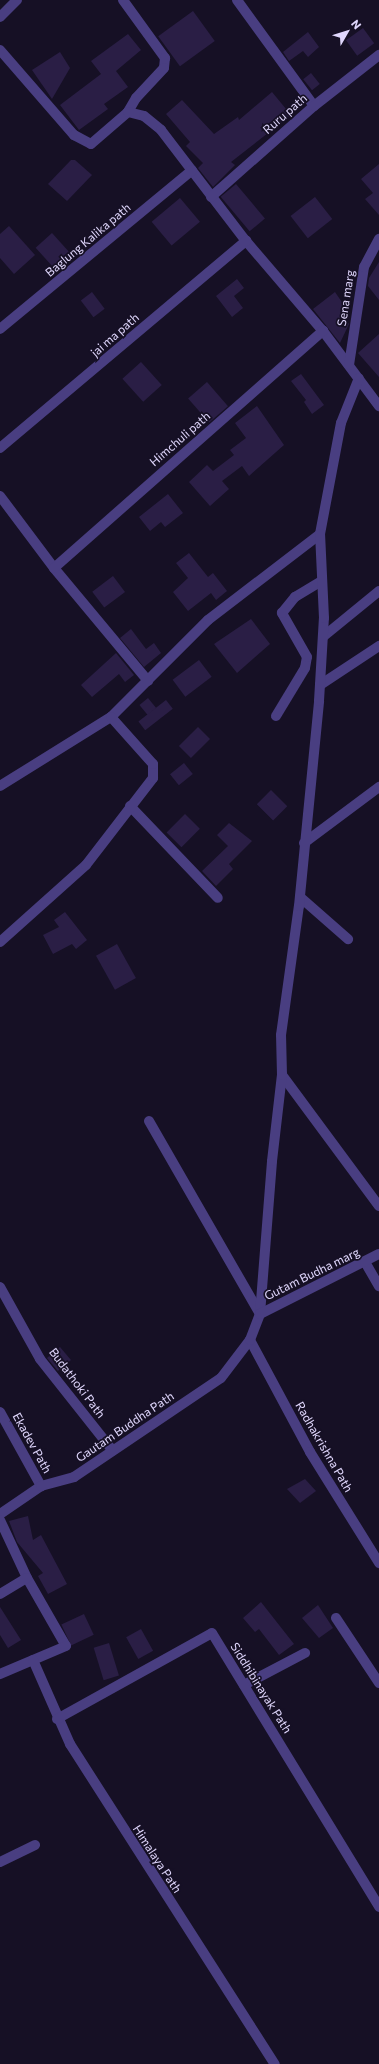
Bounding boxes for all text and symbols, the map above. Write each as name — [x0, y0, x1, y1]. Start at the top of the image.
north arrow — [327, 12, 367, 52]
text: N — [349, 17, 364, 31]
street label: Ruru path — [260, 91, 310, 137]
street label: Baglung Kalika path — [43, 200, 133, 280]
street label: Sena marg — [334, 269, 358, 327]
street label: jai ma path — [88, 310, 142, 360]
street label: Himchuli path — [147, 409, 213, 469]
street label: Gutam Budha marg — [262, 1245, 362, 1303]
street label: Budathoki Path — [46, 1345, 108, 1421]
street label: Gautam Buddha Path — [73, 1389, 177, 1465]
street label: Radhakrishna Path — [292, 1399, 356, 1495]
street label: Ekadev Path — [9, 1410, 55, 1476]
street label: Siddhibinayak Path — [227, 1640, 295, 1736]
street label: Himalaya Path — [130, 1822, 184, 1896]

